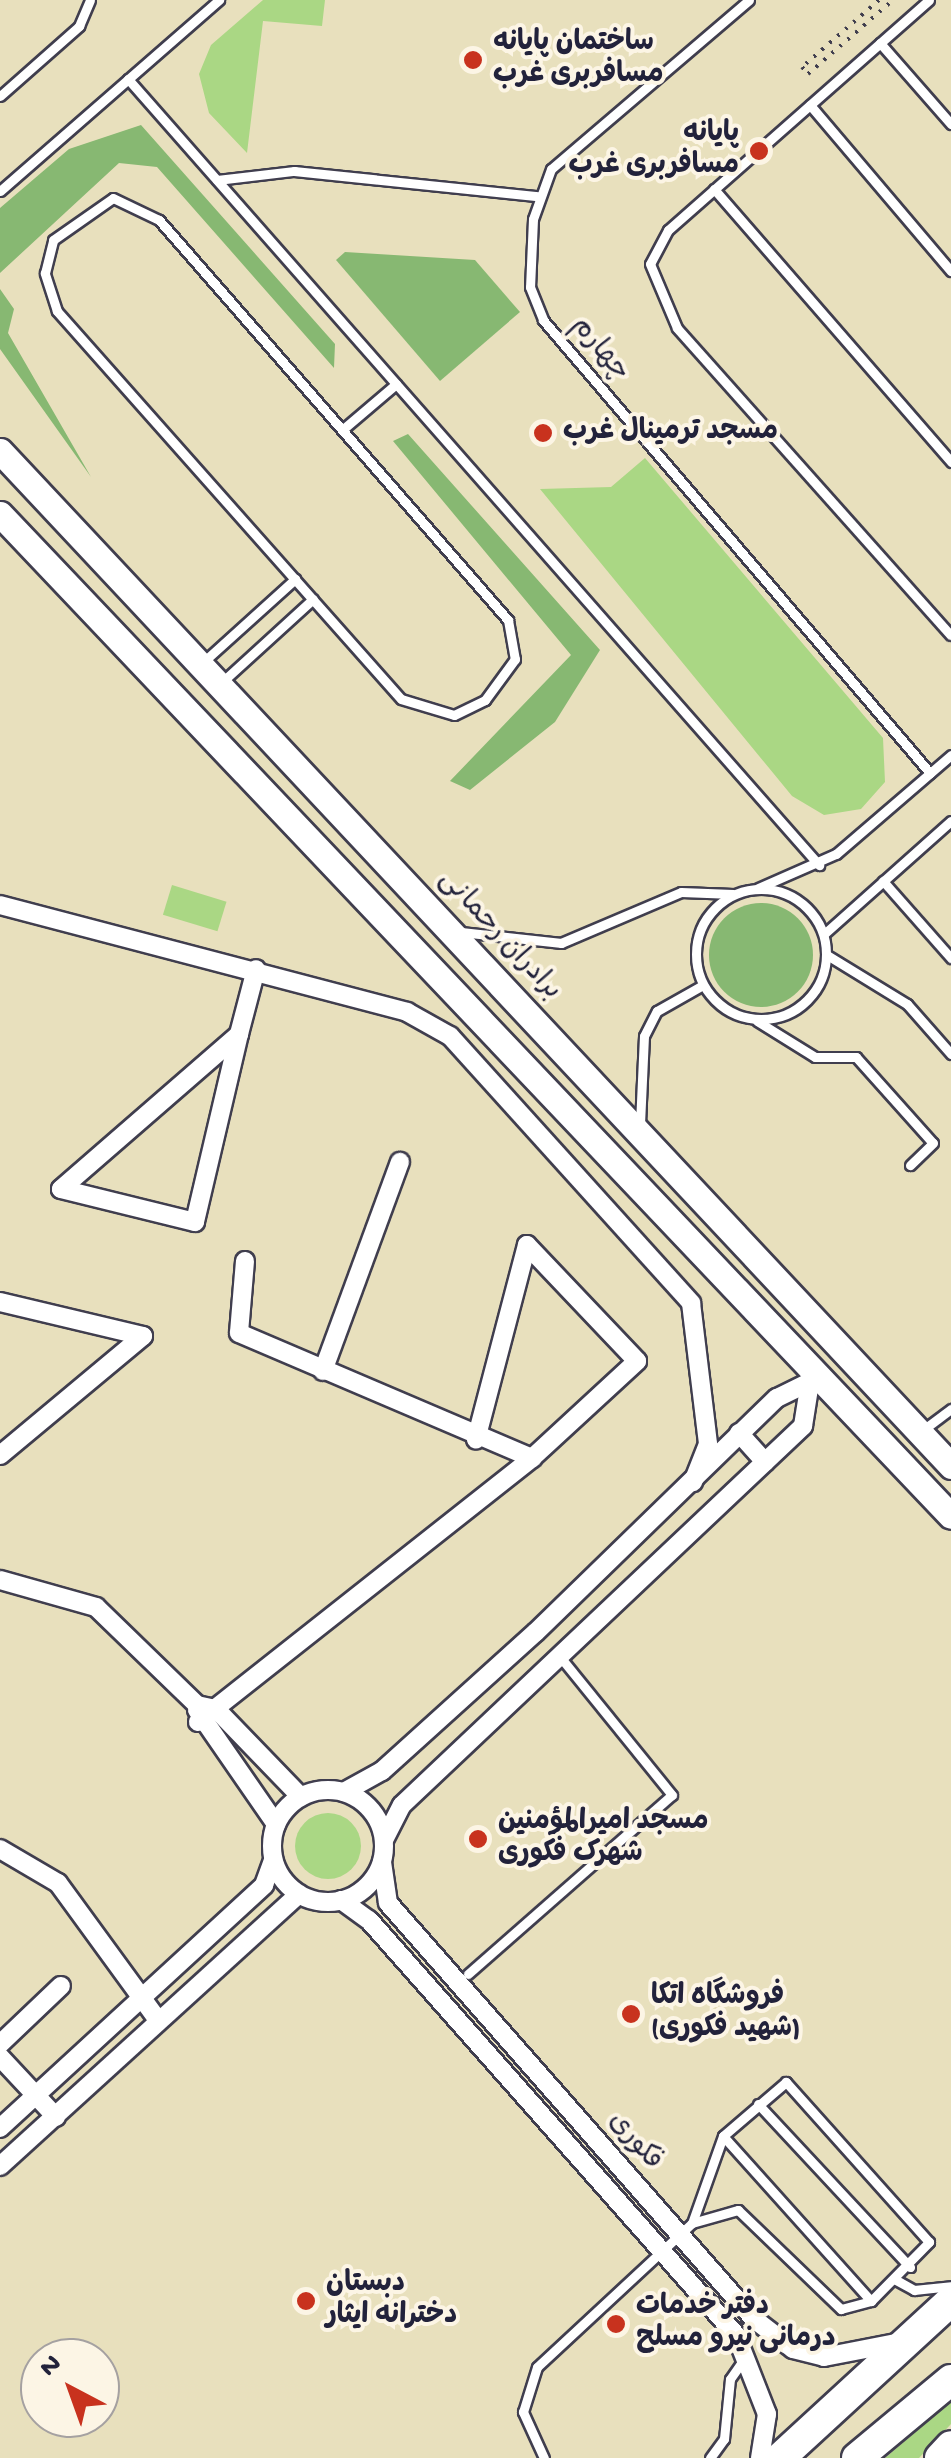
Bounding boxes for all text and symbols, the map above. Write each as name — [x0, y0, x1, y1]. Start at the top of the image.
place label: ساختمان پایانه مسافربری غرب — [493, 27, 663, 93]
marker: ساختمان پایانه مسافربری غرب — [462, 49, 484, 71]
place label: پایانه مسافربری غرب — [569, 118, 739, 184]
marker: پایانه مسافربری غرب — [748, 140, 770, 162]
street label: چهارم — [562, 311, 636, 389]
place label: مسجد ترمینال غرب — [563, 416, 778, 450]
marker: مسجد ترمینال غرب — [532, 422, 554, 444]
street label: برادران رحمانی — [430, 864, 568, 1008]
place label: مسجد امیرالمؤمنین شهرک فکوری — [498, 1806, 708, 1872]
marker: مسجد امیرالمؤمنین شهرک فکوری — [467, 1828, 489, 1850]
place label: فروشگاه اتکا (شهید فکوری) — [651, 1981, 800, 2047]
marker: فروشگاه اتکا (شهید فکوری) — [620, 2003, 642, 2025]
street label: فکوری — [600, 2106, 668, 2178]
place label: دبستان دخترانه ایثار — [326, 2268, 457, 2334]
marker: دبستان دخترانه ایثار — [295, 2290, 317, 2312]
place label: دفتر خدمات درمانی نیرو مسلح — [636, 2291, 835, 2357]
marker: دفتر خدمات درمانی نیرو مسلح — [605, 2313, 627, 2335]
north arrow — [20, 2338, 120, 2438]
text: N — [34, 2348, 69, 2385]

